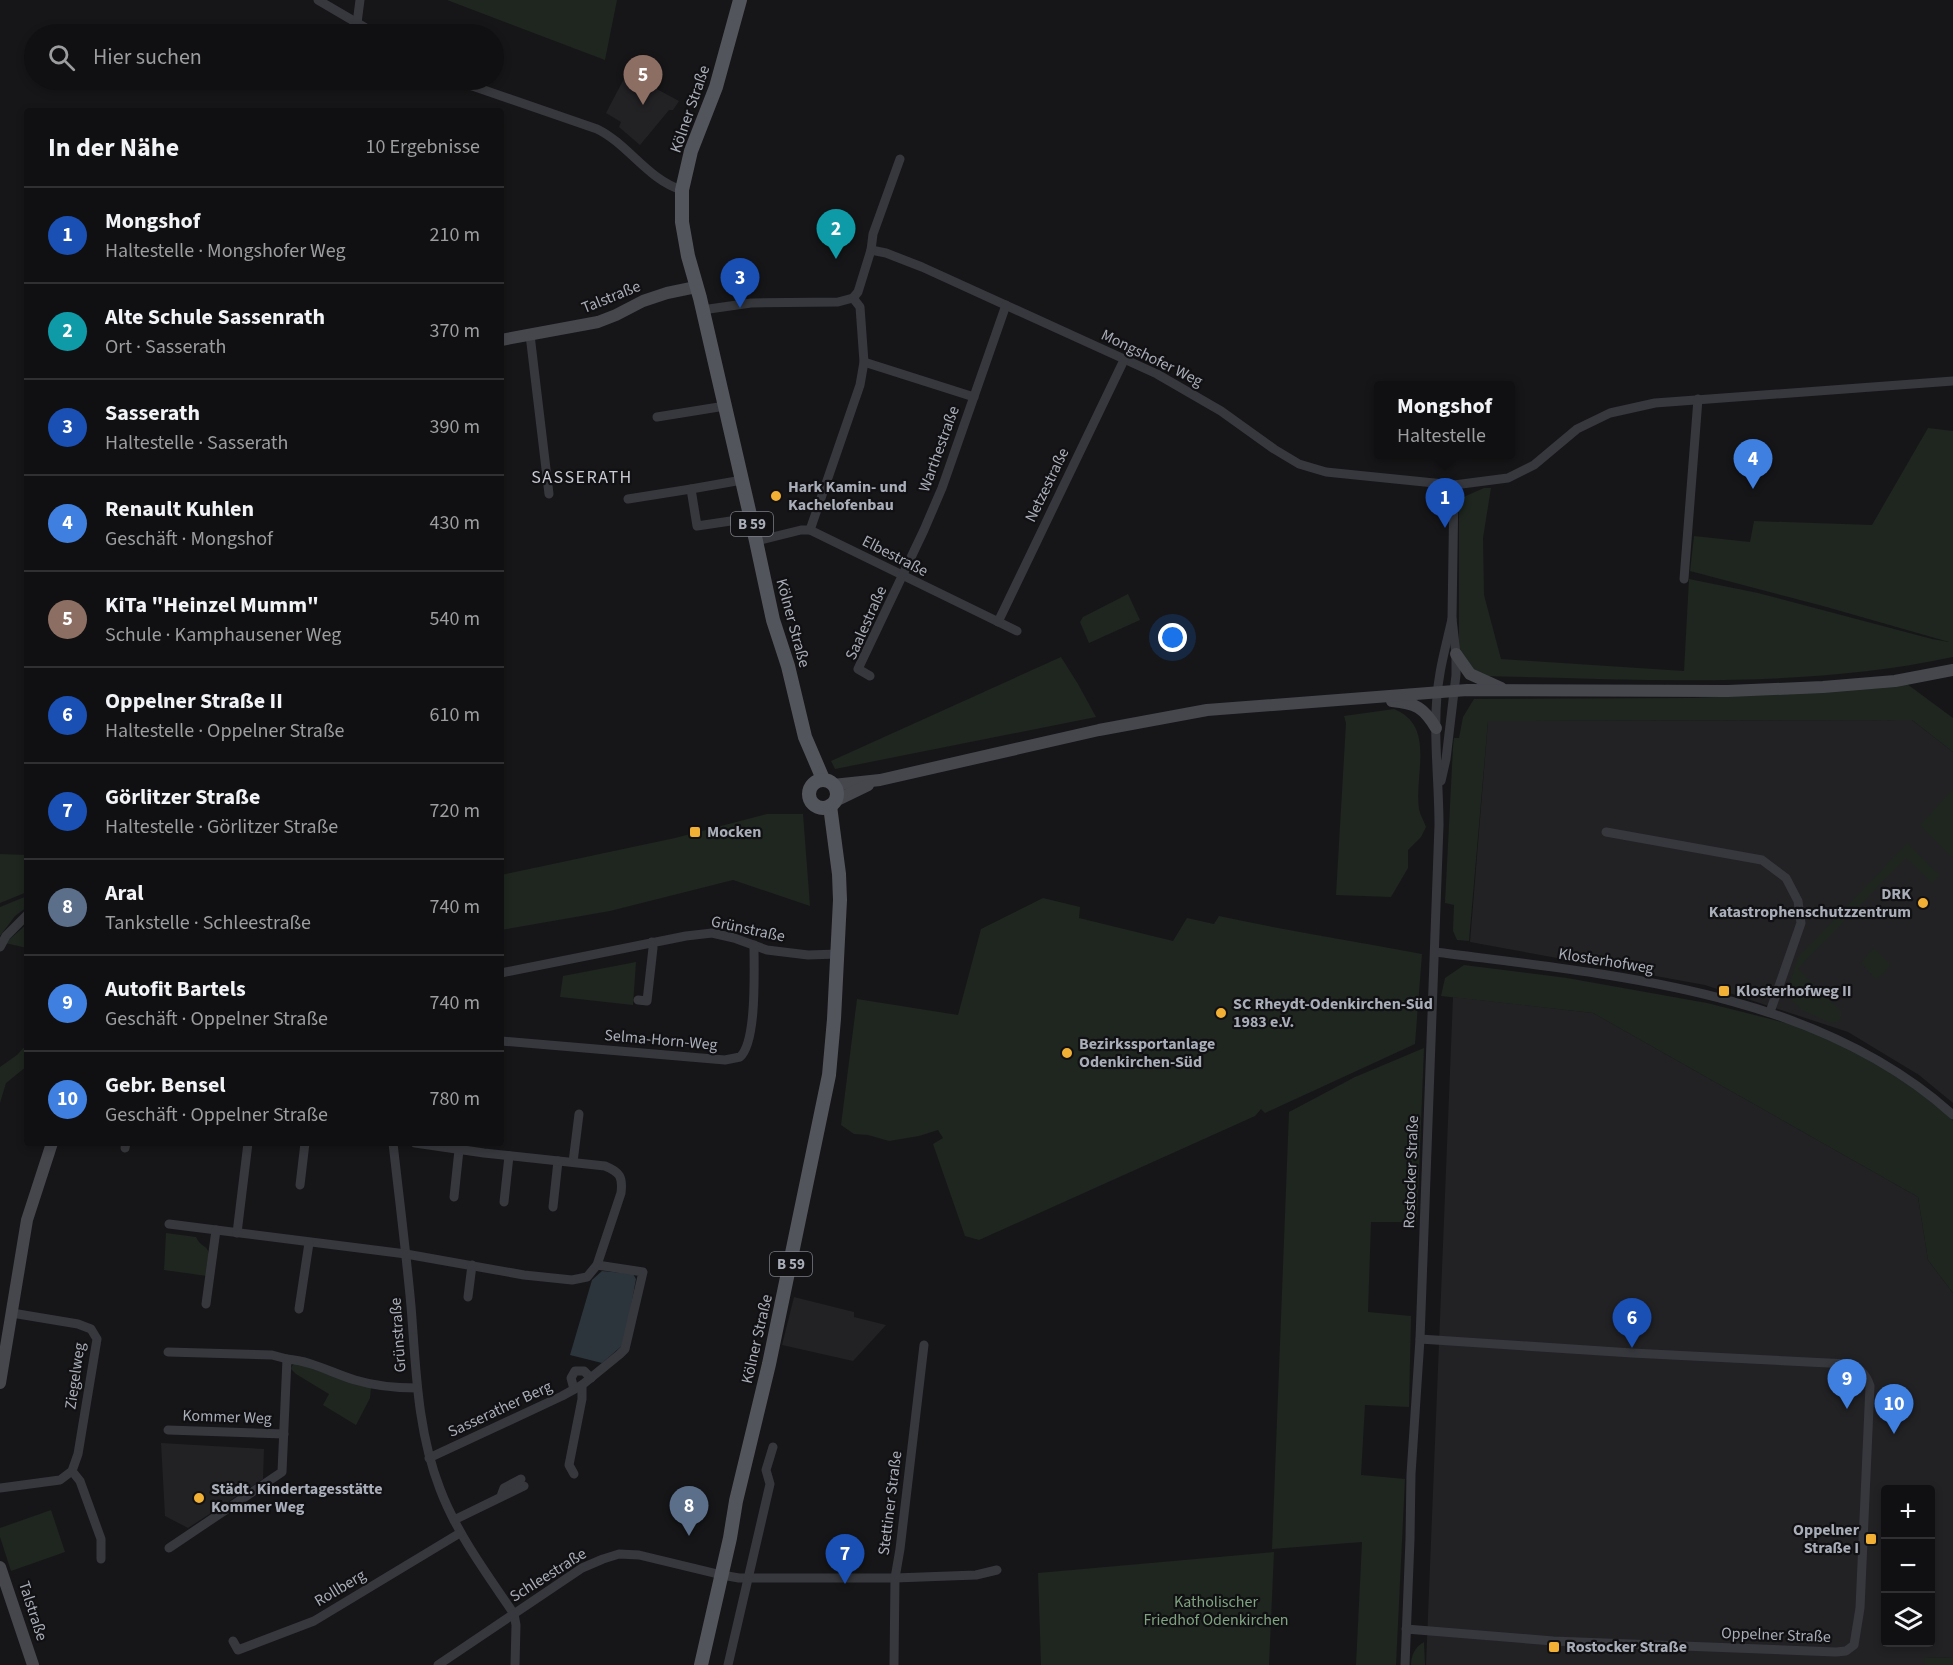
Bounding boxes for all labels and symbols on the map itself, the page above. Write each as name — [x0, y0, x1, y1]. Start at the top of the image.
pin: 5 — [624, 56, 662, 105]
street label: Kölner Straße — [665, 62, 715, 156]
pin: 2 — [816, 210, 856, 259]
pin: 3 — [720, 258, 760, 308]
street label: Talstraße — [578, 275, 644, 319]
street label: Mongshofer Weg — [1097, 324, 1207, 392]
street label: Warthestraße — [913, 403, 965, 495]
pin: 4 — [1734, 440, 1772, 489]
street label: Netzestraße — [1020, 444, 1075, 526]
district label: SASSERATH — [531, 465, 633, 490]
place label: Hark Kamin- und Kachelofenbau — [788, 476, 907, 516]
pin: 1 — [1426, 478, 1464, 528]
marker: Hark Kamin- und Kachelofenbau — [769, 489, 783, 503]
road number: B 59 — [731, 512, 773, 536]
street label: Elbestraße — [858, 530, 932, 582]
street label: Kölner Straße — [771, 576, 815, 670]
street label: Saalestraße — [840, 582, 892, 664]
your location — [1158, 623, 1187, 652]
place label: Mocken — [707, 821, 761, 843]
marker: Mocken — [688, 825, 702, 839]
place label: DRK Katastrophenschutzzentrum — [1709, 883, 1911, 923]
marker: DRK Katastrophenschutzzentrum — [1916, 896, 1930, 910]
street label: Grünstraße — [709, 910, 787, 948]
street label: Klosterhofweg — [1557, 943, 1655, 979]
place label: Klosterhofweg II — [1736, 980, 1852, 1002]
marker: Klosterhofweg II — [1717, 984, 1731, 998]
place label: SC Rheydt-Odenkirchen-Süd 1983 e.V. — [1233, 993, 1433, 1033]
marker: SC Rheydt-Odenkirchen-Süd 1983 e.V. — [1214, 1006, 1228, 1020]
street label: Selma-Horn-Weg — [603, 1024, 719, 1056]
place label: Bezirkssportanlage Odenkirchen-Süd — [1079, 1033, 1215, 1073]
marker: Bezirkssportanlage Odenkirchen-Süd — [1060, 1046, 1074, 1060]
street label: Rostocker Straße — [1398, 1115, 1424, 1229]
road number: B 59 — [770, 1252, 812, 1276]
street label: Kölner Straße — [736, 1292, 778, 1386]
street label: Grünstraße — [384, 1297, 412, 1373]
pin: 6 — [1612, 1298, 1652, 1348]
street label: Ziegelweg — [59, 1341, 91, 1411]
pin: 9 — [1828, 1360, 1866, 1409]
street label: Sasserather Berg — [444, 1375, 556, 1443]
pin: 10 — [1874, 1384, 1914, 1434]
street label: Kommer Weg — [182, 1404, 272, 1430]
street label: Stettiner Straße — [873, 1450, 907, 1556]
place label: Städt. Kindertagesstätte Kommer Weg — [211, 1478, 383, 1518]
pin: 8 — [670, 1486, 708, 1536]
marker: Städt. Kindertagesstätte Kommer Weg — [192, 1491, 206, 1505]
place label: Oppelner Straße I — [1793, 1519, 1860, 1559]
marker: Oppelner Straße I — [1864, 1532, 1878, 1546]
pin: 7 — [826, 1534, 864, 1584]
street label: Schleestraße — [505, 1543, 591, 1607]
street label: Rollberg — [310, 1564, 370, 1612]
street label: Talstraße — [13, 1578, 53, 1644]
park label: Katholischer Friedhof Odenkirchen — [1143, 1591, 1289, 1631]
street label: Oppelner Straße — [1721, 1622, 1831, 1648]
place label: Rostocker Straße — [1566, 1636, 1687, 1658]
marker: Rostocker Straße — [1547, 1640, 1561, 1654]

